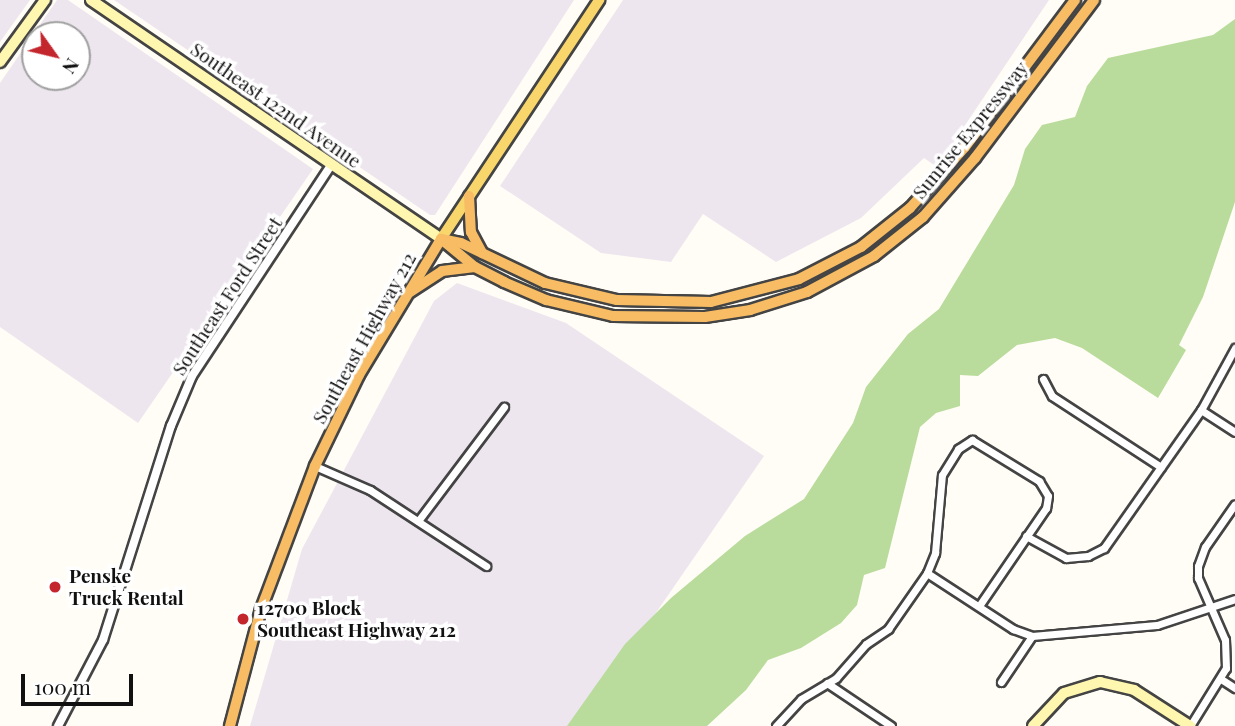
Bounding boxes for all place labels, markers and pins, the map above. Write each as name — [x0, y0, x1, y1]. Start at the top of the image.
place label: Penske Truck Rental — [69, 565, 184, 609]
marker: Penske Truck Rental — [47, 579, 63, 595]
place label: 12700 Block Southeast Highway 212 — [257, 597, 457, 641]
marker: 12700 Block Southeast Highway 212 — [235, 611, 251, 627]

